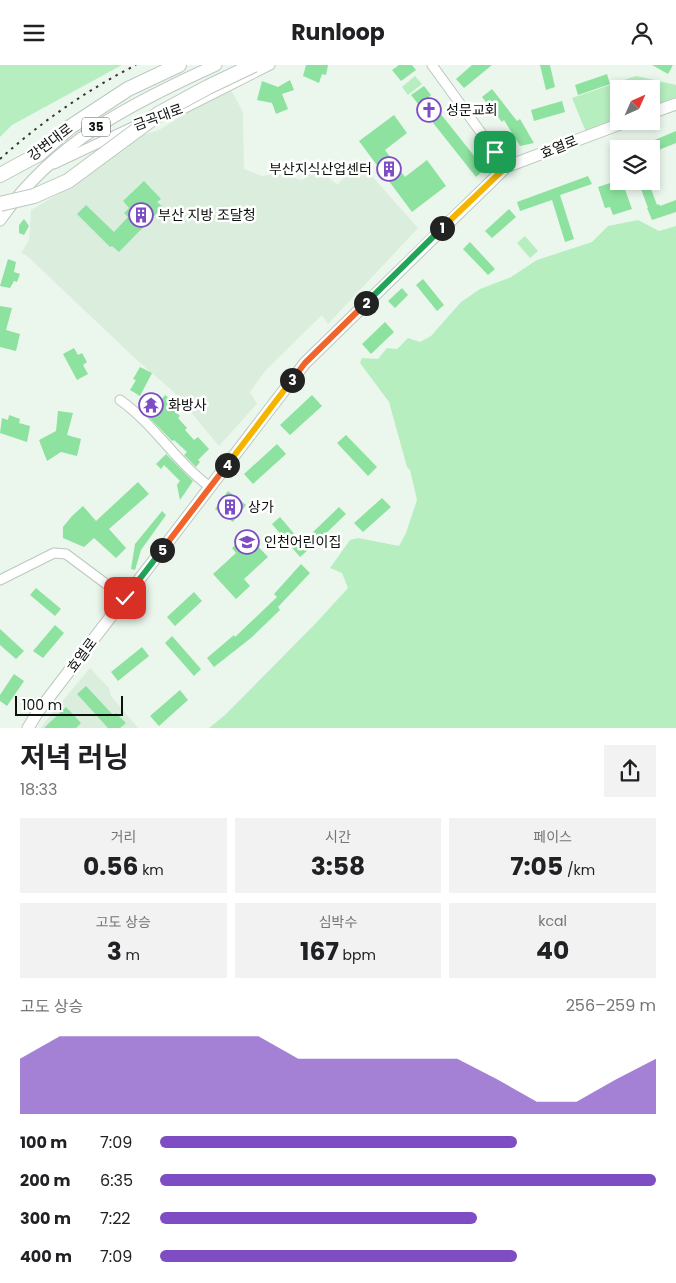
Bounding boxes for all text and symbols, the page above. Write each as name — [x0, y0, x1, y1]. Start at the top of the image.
text: Runloop — [291, 17, 385, 48]
icon: menu — [20, 19, 48, 47]
icon: person — [628, 19, 656, 47]
north arrow — [610, 80, 660, 130]
map controls — [610, 80, 660, 190]
church icon: 성문교회 — [416, 97, 442, 123]
street label: 금곡대로 — [130, 99, 186, 135]
place label: 성문교회 — [446, 100, 498, 120]
road number: 35 — [82, 117, 110, 137]
street label: 강변대로 — [23, 118, 77, 165]
street label: 효열로 — [537, 130, 581, 164]
pin — [474, 131, 516, 173]
icon: arrive — [481, 138, 509, 166]
button: layers — [610, 140, 660, 190]
building icon: 부산지식산업센터 — [376, 156, 402, 182]
place label: 부산지식산업센터 — [269, 159, 372, 179]
building icon: 부산 지방 조달청 — [128, 202, 154, 228]
place label: 부산 지방 조달청 — [158, 205, 256, 225]
pin: 1 — [430, 215, 454, 241]
text: 1 — [440, 218, 445, 238]
pin: 2 — [354, 291, 378, 315]
text: 2 — [363, 293, 371, 313]
pin: 3 — [280, 367, 304, 393]
text: 3 — [288, 370, 297, 390]
temple icon: 화방사 — [138, 392, 164, 418]
place label: 화방사 — [168, 395, 207, 415]
pin: 4 — [214, 453, 240, 477]
text: 4 — [223, 455, 232, 475]
building icon: 상가 — [217, 494, 243, 520]
place label: 상가 — [248, 497, 274, 517]
school or university icon: 인천어린이집 — [234, 529, 260, 555]
place label: 인천어린이집 — [264, 532, 341, 552]
pin: 5 — [150, 537, 174, 563]
text: 5 — [158, 540, 167, 560]
pin — [104, 577, 146, 619]
icon: check — [111, 584, 139, 612]
street label: 효열로 — [62, 633, 102, 676]
scale bar — [15, 693, 122, 716]
text: 100 m — [22, 695, 62, 715]
text: 저녁 러닝 — [20, 738, 129, 777]
button: share — [604, 745, 656, 797]
text: 18:33 — [20, 778, 57, 801]
text: 거리 — [110, 827, 136, 847]
text: 시간 — [325, 827, 351, 847]
text: 페이스 — [533, 827, 572, 847]
text: 0.56 — [83, 849, 138, 884]
text: 3:58 — [311, 849, 365, 884]
text: 7:05 — [510, 849, 563, 884]
text: km — [138, 860, 164, 880]
text: /km — [563, 860, 595, 880]
text: kcal — [538, 911, 567, 931]
text: 고도 상승 — [96, 912, 151, 932]
text: 심박수 — [319, 912, 357, 932]
text: 40 — [536, 933, 569, 968]
text: 3 — [107, 934, 122, 969]
text: 167 — [300, 934, 339, 969]
text: m — [122, 945, 140, 965]
text: bpm — [339, 945, 376, 965]
text: 256–259 m — [566, 994, 656, 1017]
text: 고도 상승 — [20, 995, 83, 1018]
text: 100 m — [20, 1131, 67, 1154]
text: 7:09 — [100, 1131, 132, 1154]
text: 200 m — [20, 1169, 70, 1192]
text: 6:35 — [100, 1169, 133, 1192]
text: 300 m — [20, 1207, 71, 1230]
text: 7:22 — [100, 1207, 131, 1230]
text: 400 m — [20, 1245, 72, 1268]
text: 7:09 — [100, 1245, 132, 1268]

